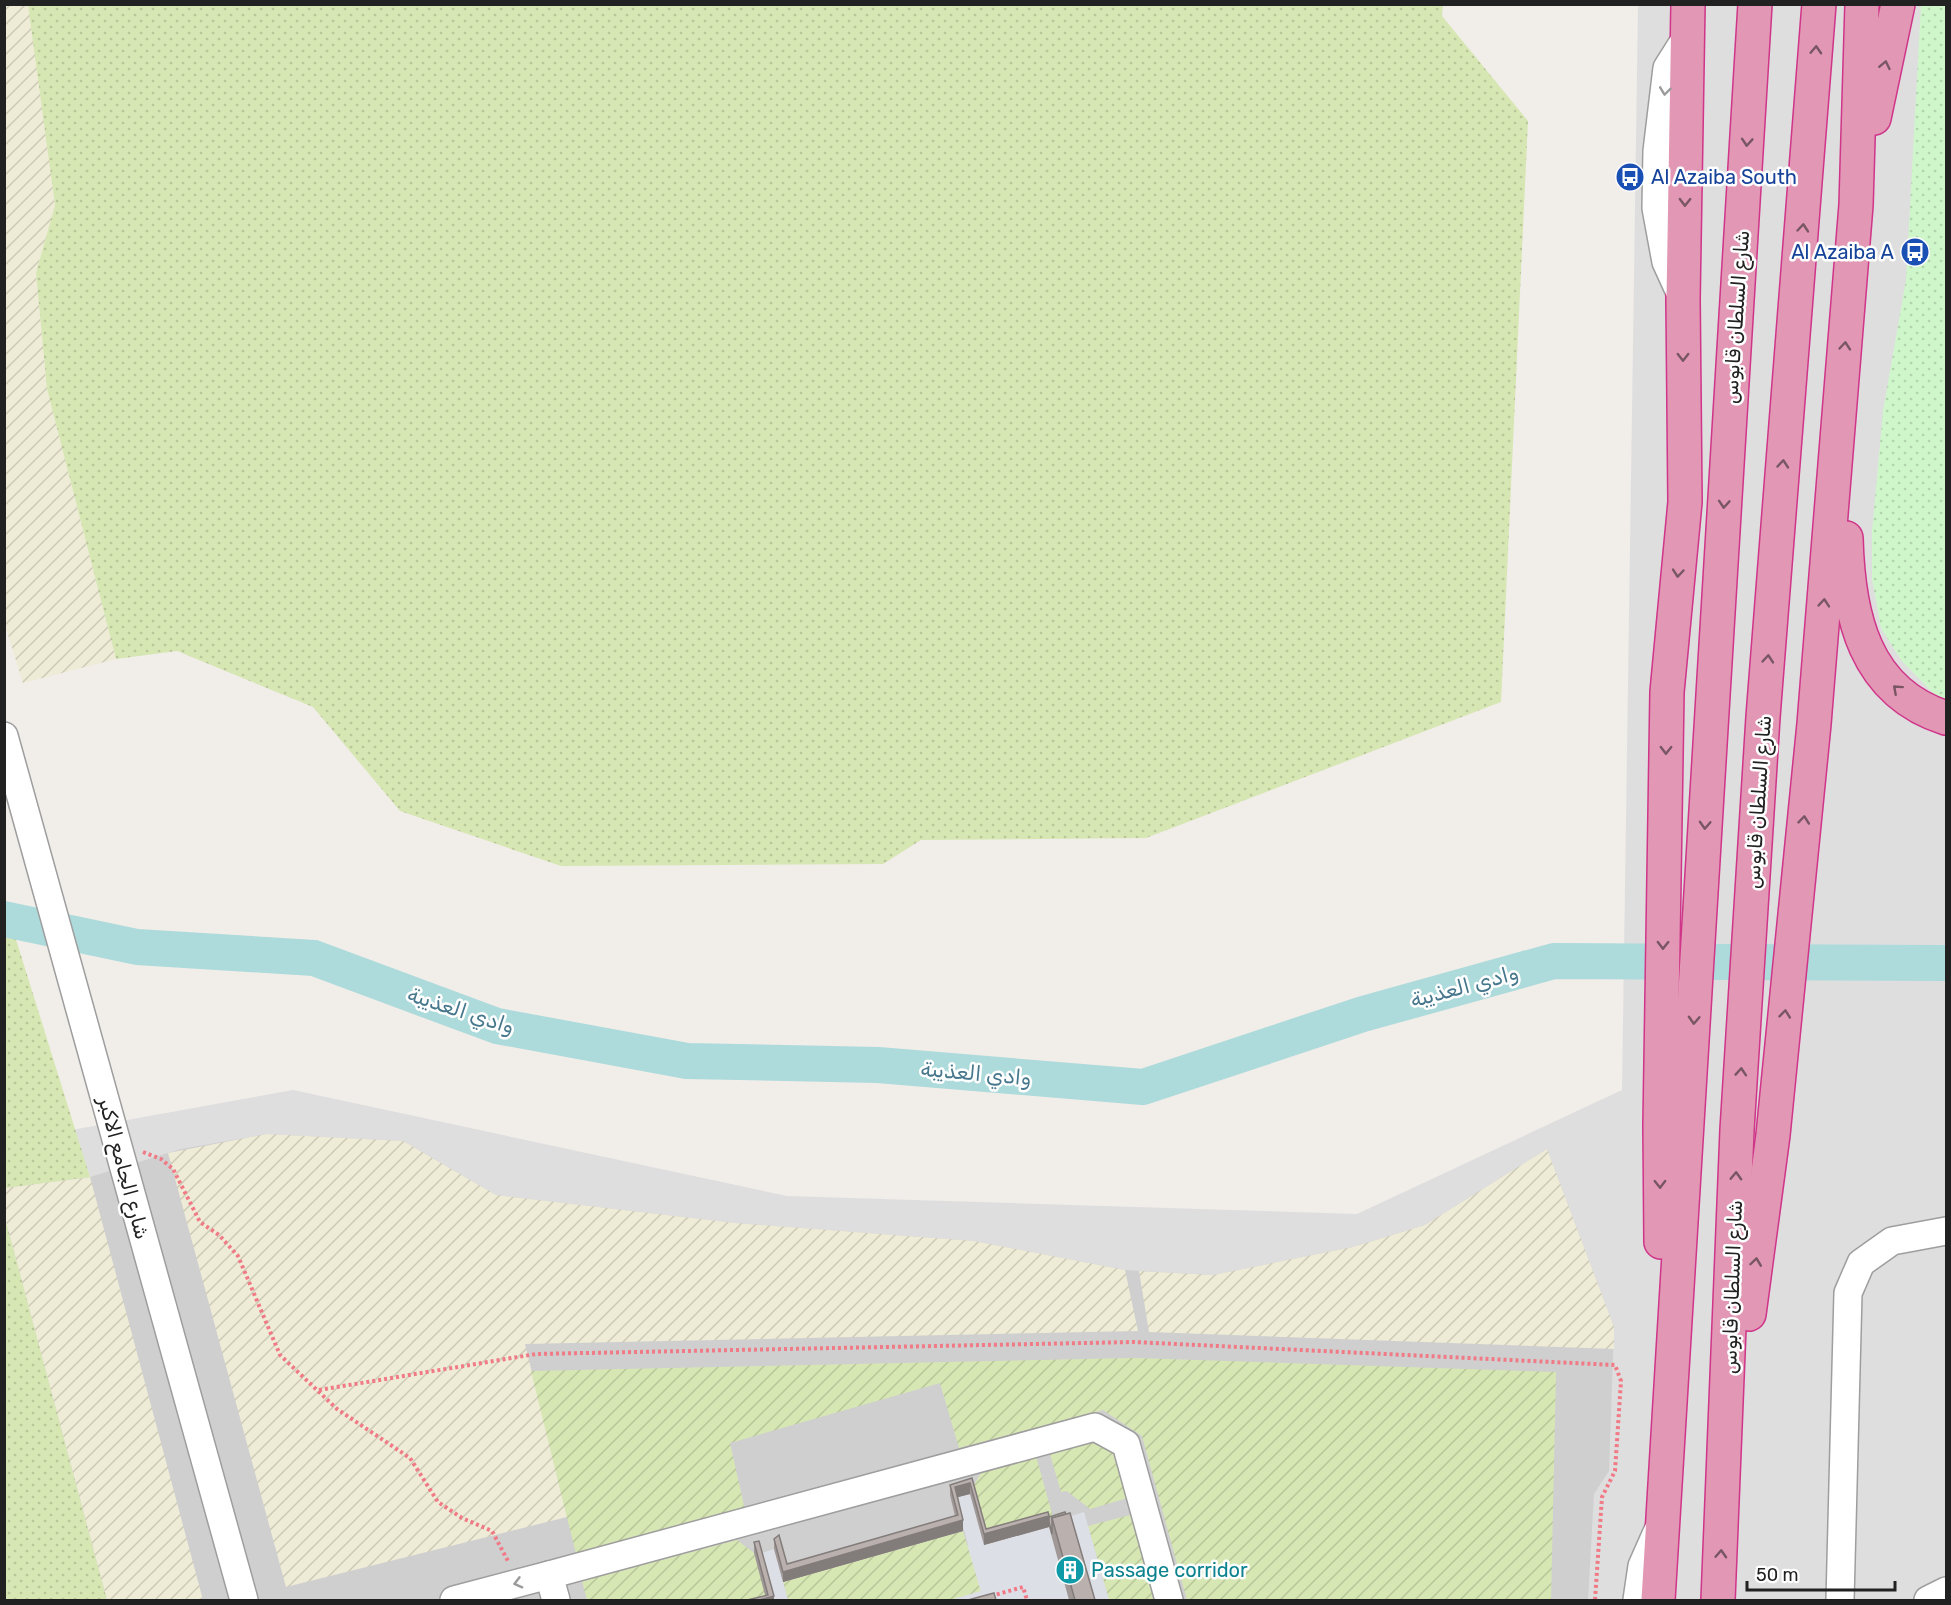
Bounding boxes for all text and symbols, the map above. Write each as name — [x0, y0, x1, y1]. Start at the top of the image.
one-way arrow — [1810, 45, 1823, 54]
one-way arrow — [1878, 61, 1891, 71]
one-way arrow — [1659, 87, 1671, 96]
one-way arrow — [1741, 138, 1754, 147]
bus stop icon: Al Azaiba South — [1614, 161, 1646, 193]
place label: Al Azaiba South — [1651, 165, 1797, 189]
one-way arrow — [1678, 197, 1691, 206]
one-way arrow — [1796, 224, 1809, 233]
street label: شارع السلطان قابوس — [1718, 229, 1756, 405]
bus stop icon: Al Azaiba A — [1899, 236, 1931, 268]
place label: Al Azaiba A — [1791, 240, 1894, 264]
one-way arrow — [1838, 341, 1851, 350]
one-way arrow — [1677, 353, 1690, 362]
one-way arrow — [1777, 460, 1790, 469]
one-way arrow — [1718, 500, 1731, 509]
one-way arrow — [1672, 568, 1685, 578]
one-way arrow — [1817, 598, 1830, 607]
one-way arrow — [1761, 654, 1774, 663]
one-way arrow — [1893, 685, 1903, 696]
street label: شارع السلطان قابوس — [1740, 714, 1778, 890]
one-way arrow — [1660, 746, 1672, 755]
one-way arrow — [1797, 816, 1810, 825]
one-way arrow — [1698, 821, 1711, 830]
one-way arrow — [1657, 941, 1669, 950]
water label: وادي العذيبة — [1407, 960, 1521, 1014]
water label: وادي العذيبة — [404, 981, 518, 1041]
one-way arrow — [1778, 1010, 1791, 1019]
one-way arrow — [1688, 1015, 1701, 1024]
water label: وادي العذيبة — [919, 1056, 1032, 1092]
one-way arrow — [1734, 1068, 1747, 1077]
street label: شارع الجامع الاكبر — [91, 1093, 155, 1242]
one-way arrow — [1729, 1172, 1742, 1181]
one-way arrow — [1654, 1180, 1666, 1189]
street label: شارع السلطان قابوس — [1717, 1200, 1749, 1374]
one-way arrow — [1750, 1258, 1762, 1267]
one-way arrow — [1714, 1550, 1727, 1559]
building icon: Passage corridor — [1054, 1554, 1086, 1586]
scale bar — [1747, 1554, 1896, 1592]
place label: Passage corridor — [1091, 1558, 1248, 1582]
text: 50 m — [1756, 1564, 1799, 1586]
one-way arrow — [513, 1576, 523, 1589]

